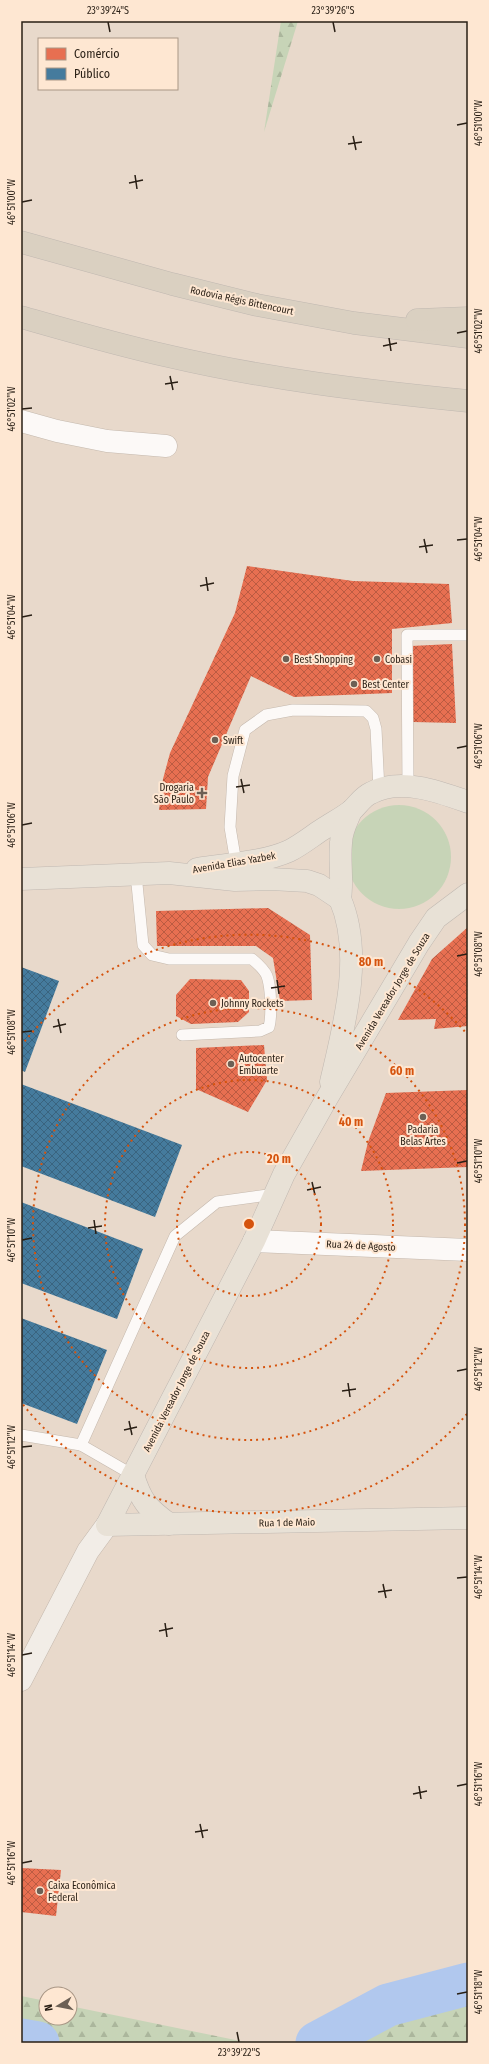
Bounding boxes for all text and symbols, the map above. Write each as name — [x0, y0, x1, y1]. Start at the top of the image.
text: 23°39'24"S — [87, 5, 129, 17]
text: 23°39'26"S — [312, 5, 354, 17]
legend — [38, 38, 178, 90]
text: Comércio — [74, 47, 120, 61]
text: Público — [74, 67, 110, 81]
text: 46°51'00"W — [473, 100, 485, 146]
text: 46°51'00"W — [6, 179, 18, 225]
street label: Rodovia Régis Bittencourt — [189, 284, 295, 318]
text: 46°51'02"W — [473, 308, 485, 354]
text: 46°51'02"W — [6, 386, 18, 432]
text: 46°51'04"W — [473, 516, 485, 562]
text: 46°51'04"W — [6, 594, 18, 640]
marker: Best Shopping — [281, 654, 291, 664]
place label: Best Shopping — [294, 654, 353, 666]
marker: Cobasi — [372, 654, 382, 664]
place label: Cobasi — [385, 654, 412, 666]
marker: Best Center — [349, 679, 359, 689]
place label: Best Center — [362, 679, 409, 691]
text: 46°51'06"W — [473, 723, 485, 769]
marker: Swift — [210, 735, 220, 745]
place label: Swift — [223, 735, 244, 747]
place label: Drogaria São Paulo — [154, 782, 194, 806]
marker: Drogaria São Paulo — [197, 788, 207, 798]
text: 46°51'06"W — [6, 802, 18, 848]
street label: Avenida Elias Yazbek — [192, 850, 277, 876]
street label: Avenida Vereador Jorge de Souza — [353, 931, 433, 1052]
text: 46°51'08"W — [473, 931, 485, 977]
text: 80 m — [359, 955, 383, 969]
marker: Johnny Rockets — [208, 998, 218, 1008]
place label: Johnny Rockets — [221, 998, 283, 1010]
text: 46°51'08"W — [6, 1009, 18, 1055]
place label: Autocenter Embuarte — [239, 1053, 284, 1077]
marker: Autocenter Embuarte — [226, 1059, 236, 1069]
text: 60 m — [390, 1064, 414, 1078]
marker: Padaria Belas Artes — [418, 1112, 428, 1122]
text: 40 m — [339, 1115, 363, 1129]
place label: Padaria Belas Artes — [400, 1124, 446, 1148]
text: 46°51'10"W — [473, 1138, 485, 1183]
text: 20 m — [266, 1152, 291, 1166]
text: 46°51'10"W — [6, 1217, 18, 1262]
centre of rings — [242, 1217, 256, 1231]
street label: Rua 24 de Agosto — [326, 1238, 396, 1254]
street label: Avenida Vereador Jorge de Souza — [141, 1329, 213, 1454]
text: 46°51'12"W — [473, 1347, 485, 1391]
text: 46°51'12"W — [6, 1425, 18, 1469]
street label: Rua 1 de Maio — [259, 1517, 315, 1529]
text: 46°51'14"W — [473, 1555, 485, 1599]
text: 46°51'14"W — [6, 1633, 18, 1677]
text: 46°51'16"W — [473, 1761, 485, 1806]
text: 46°51'16"W — [6, 1840, 18, 1885]
place label: Caixa Econômica Federal — [48, 1880, 116, 1904]
marker: Caixa Econômica Federal — [35, 1886, 45, 1896]
text: 46°51'18"W — [473, 1969, 485, 2014]
north arrow — [38, 1986, 78, 2026]
text: N — [42, 2003, 56, 2012]
text: 23°39'22"S — [218, 2047, 260, 2059]

